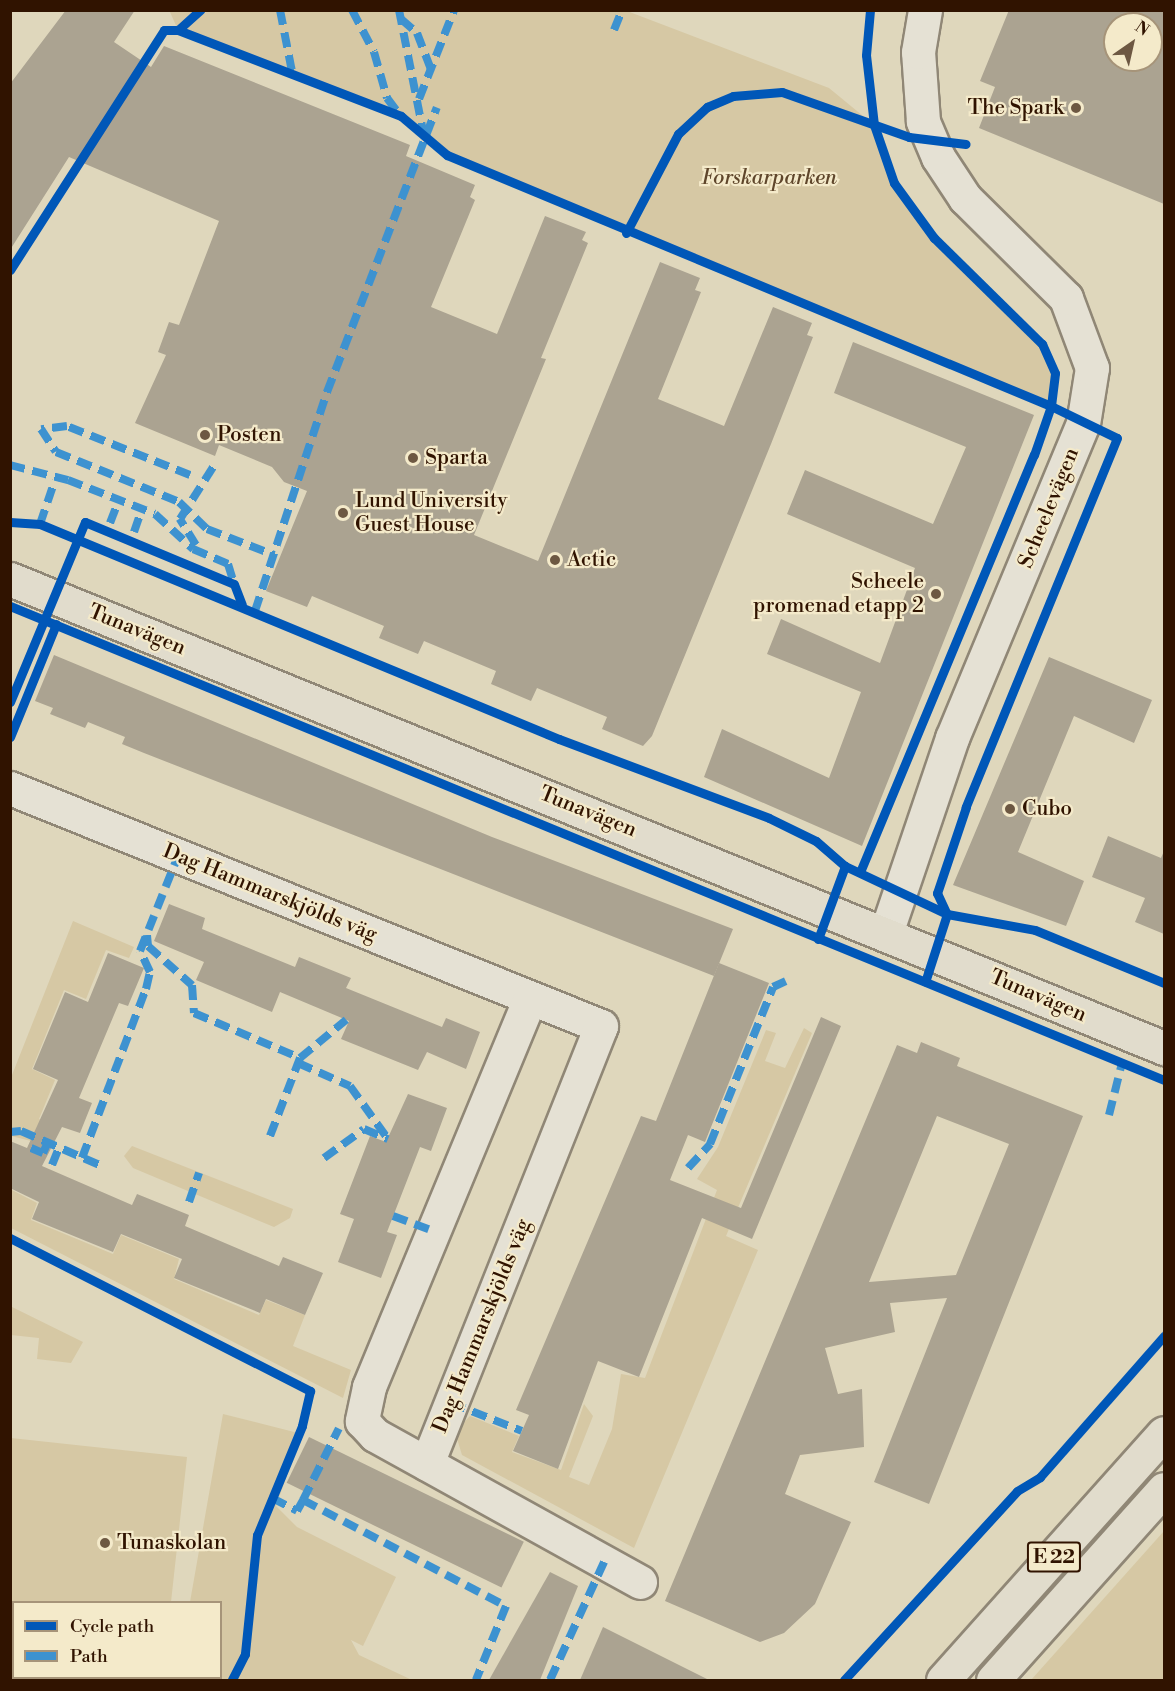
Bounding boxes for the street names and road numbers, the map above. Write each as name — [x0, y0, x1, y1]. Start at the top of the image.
street label: Scheelevägen — [1013, 444, 1085, 572]
street label: Tunavägen — [85, 599, 189, 661]
street label: Tunavägen — [536, 781, 640, 843]
street label: Dag Hammarskjölds väg — [159, 839, 381, 947]
street label: Tunavägen — [986, 964, 1090, 1028]
street label: Dag Hammarskjölds väg — [428, 1215, 536, 1437]
road number: E 22 — [1026, 1540, 1082, 1574]

